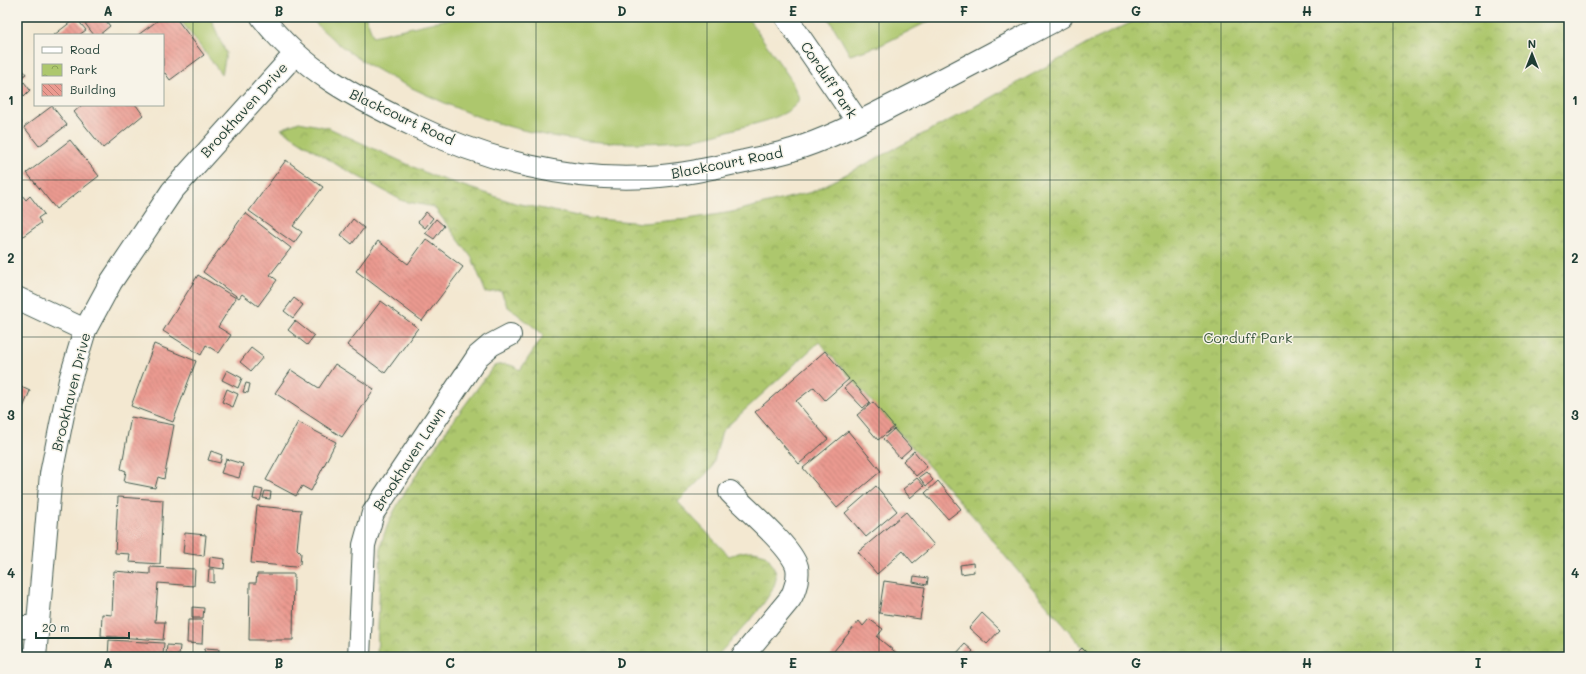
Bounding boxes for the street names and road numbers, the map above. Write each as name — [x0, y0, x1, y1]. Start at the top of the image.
street label: Corduff Park — [797, 38, 862, 122]
street label: Brookhaven Drive — [196, 58, 291, 161]
street label: Blackcourt Road — [347, 84, 458, 149]
street label: Blackcourt Road — [669, 142, 784, 183]
street label: Brookhaven Drive — [47, 331, 94, 453]
street label: Brookhaven Lawn — [368, 403, 449, 514]

